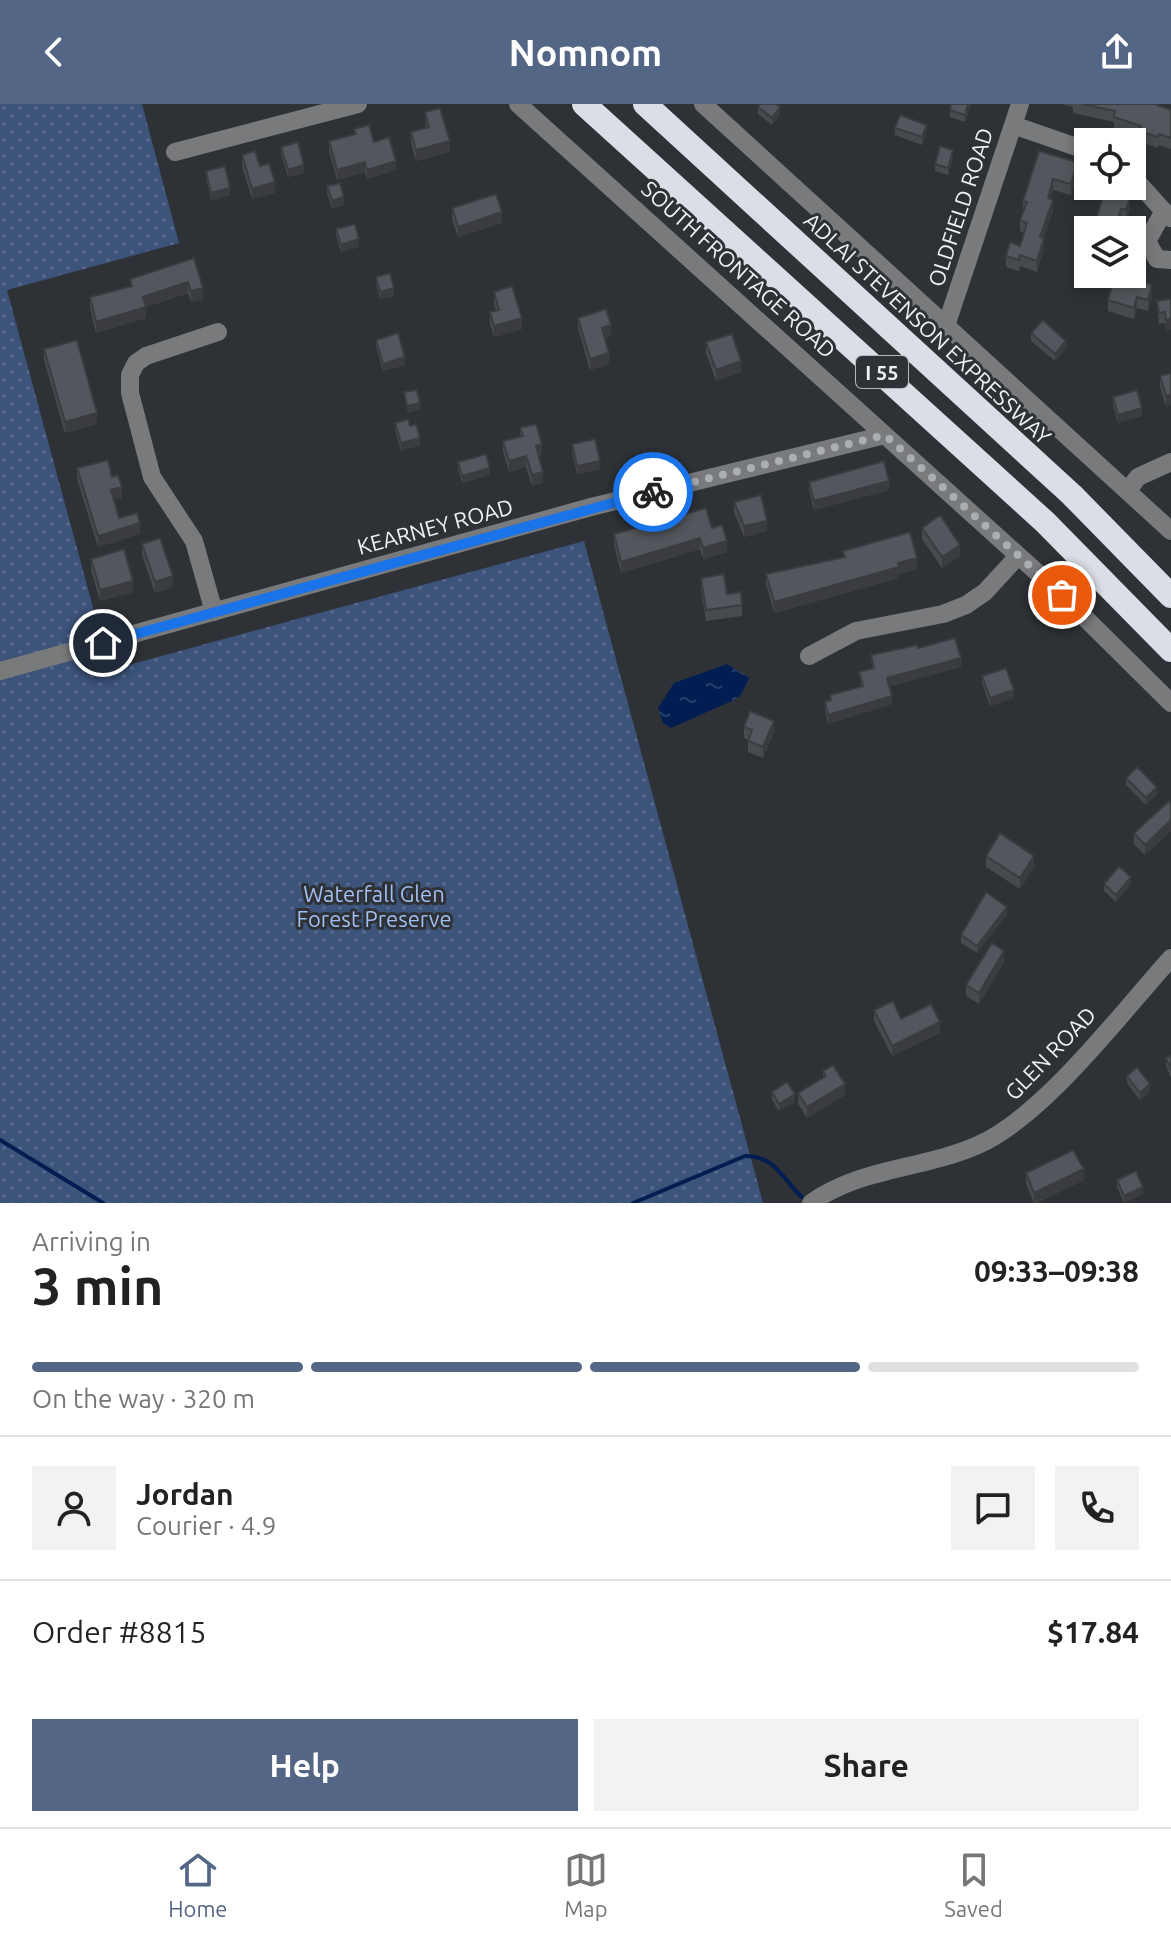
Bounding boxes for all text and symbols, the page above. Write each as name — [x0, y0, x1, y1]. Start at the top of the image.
icon: back — [32, 30, 76, 74]
icon: share — [1095, 30, 1139, 74]
text: Nomnom — [509, 32, 662, 73]
street label: OLDFIELD ROAD — [923, 124, 997, 290]
map controls — [1074, 128, 1146, 288]
button: locate — [1074, 128, 1146, 200]
street label: SOUTH FRONTAGE ROAD — [637, 175, 841, 363]
street label: ADLAI STEVENSON EXPRESSWAY — [800, 207, 1057, 449]
button: layers — [1074, 216, 1146, 288]
road number: I 55 — [856, 356, 908, 388]
courier — [613, 452, 693, 532]
icon: bike — [631, 470, 675, 514]
street label: KEARNEY ROAD — [354, 493, 516, 559]
pin — [1028, 561, 1096, 629]
icon: bag — [1040, 573, 1084, 617]
pin — [69, 609, 137, 677]
icon: home — [81, 621, 125, 665]
park label: Waterfall Glen Forest Preserve — [296, 881, 452, 931]
street label: GLEN ROAD — [1000, 1001, 1100, 1105]
text: Arriving in — [32, 1227, 151, 1256]
text: 09:33–09:38 — [974, 1254, 1139, 1288]
text: 3 min — [32, 1257, 163, 1315]
text: On the way · 320 m — [32, 1384, 255, 1413]
button: person — [32, 1466, 116, 1550]
button: chat — [951, 1466, 1035, 1550]
button: phone — [1055, 1466, 1139, 1550]
text: Jordan — [136, 1477, 234, 1511]
text: Courier · 4.9 — [136, 1511, 276, 1540]
text: Order #8815 — [32, 1615, 206, 1649]
text: $17.84 — [1047, 1615, 1139, 1649]
button: Help — [32, 1719, 578, 1811]
button: Share — [594, 1719, 1139, 1811]
tab: Home — [168, 1848, 228, 1921]
tab: Map — [564, 1848, 608, 1921]
tab: Saved — [944, 1848, 1003, 1921]

